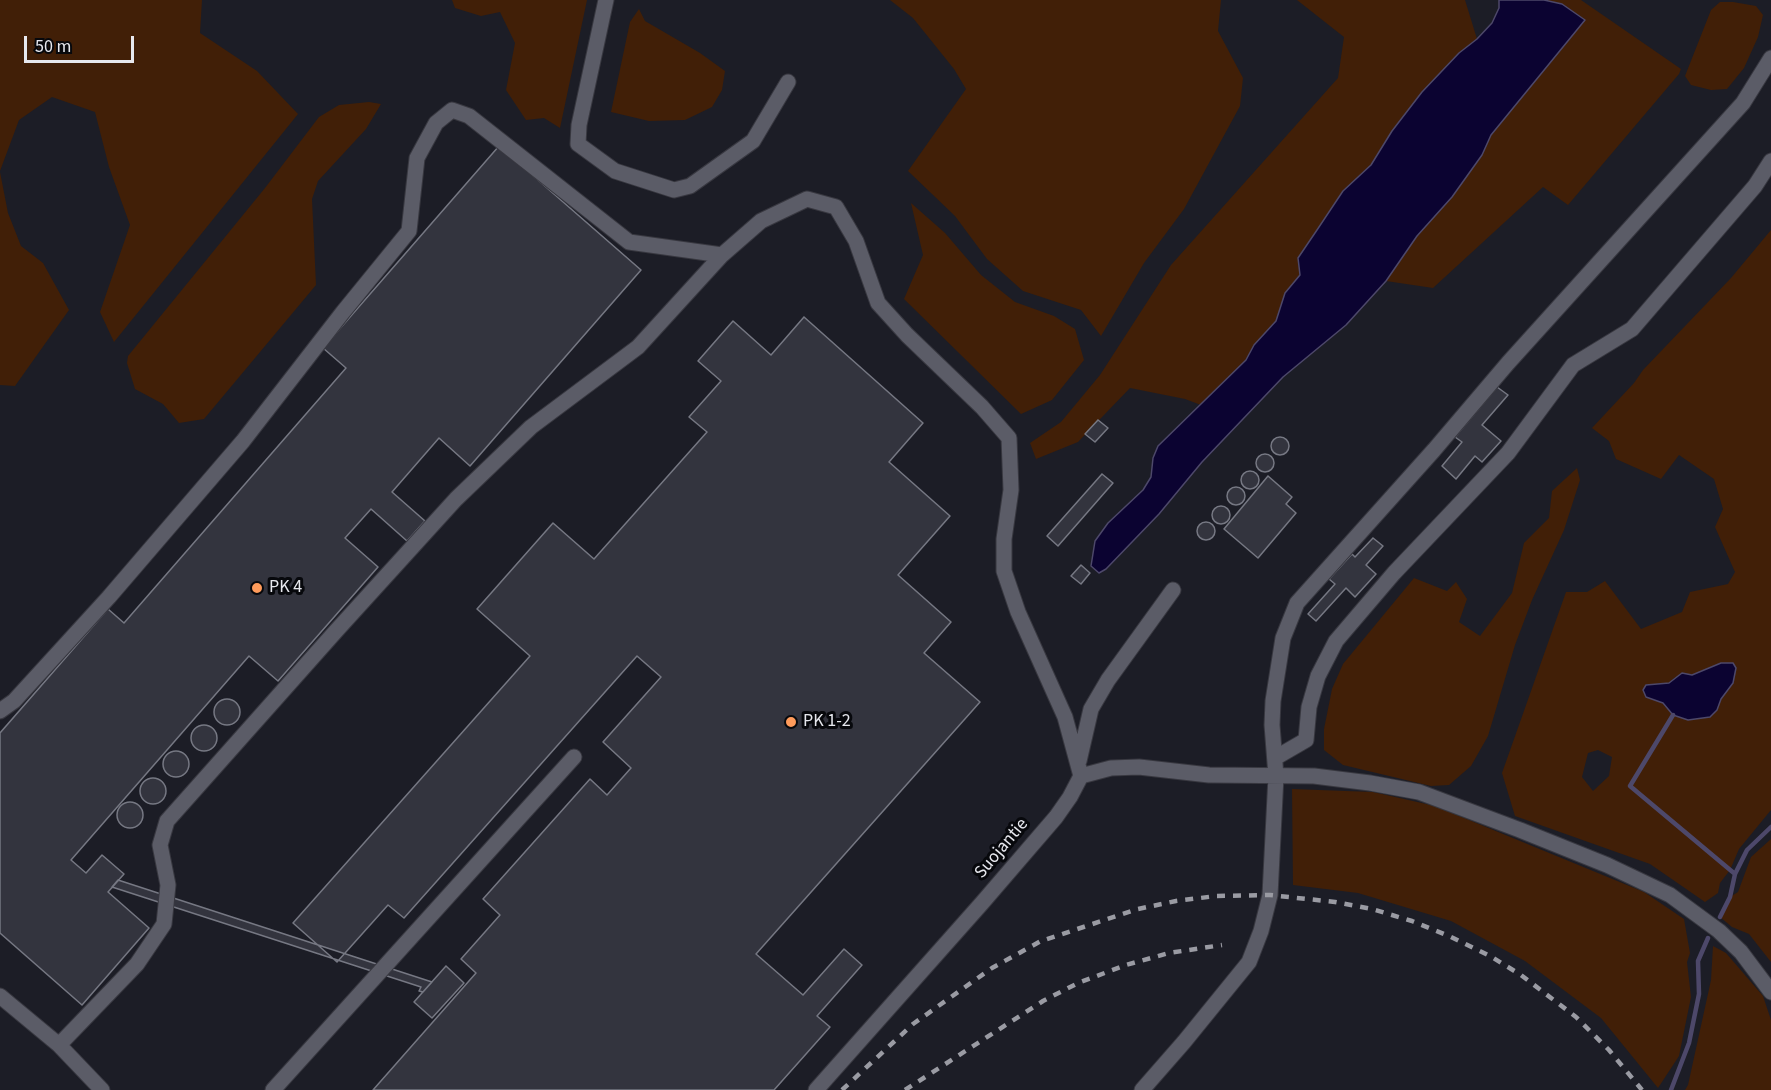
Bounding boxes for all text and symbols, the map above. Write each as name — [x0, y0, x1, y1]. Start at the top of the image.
scale bar — [27, 24, 136, 62]
text: 50 m — [35, 34, 71, 59]
place label: PK 4 — [269, 577, 302, 599]
marker: PK 4 — [250, 581, 264, 595]
place label: PK 1-2 — [803, 711, 851, 733]
marker: PK 1-2 — [784, 715, 798, 729]
street label: Suojantie — [971, 814, 1033, 884]

